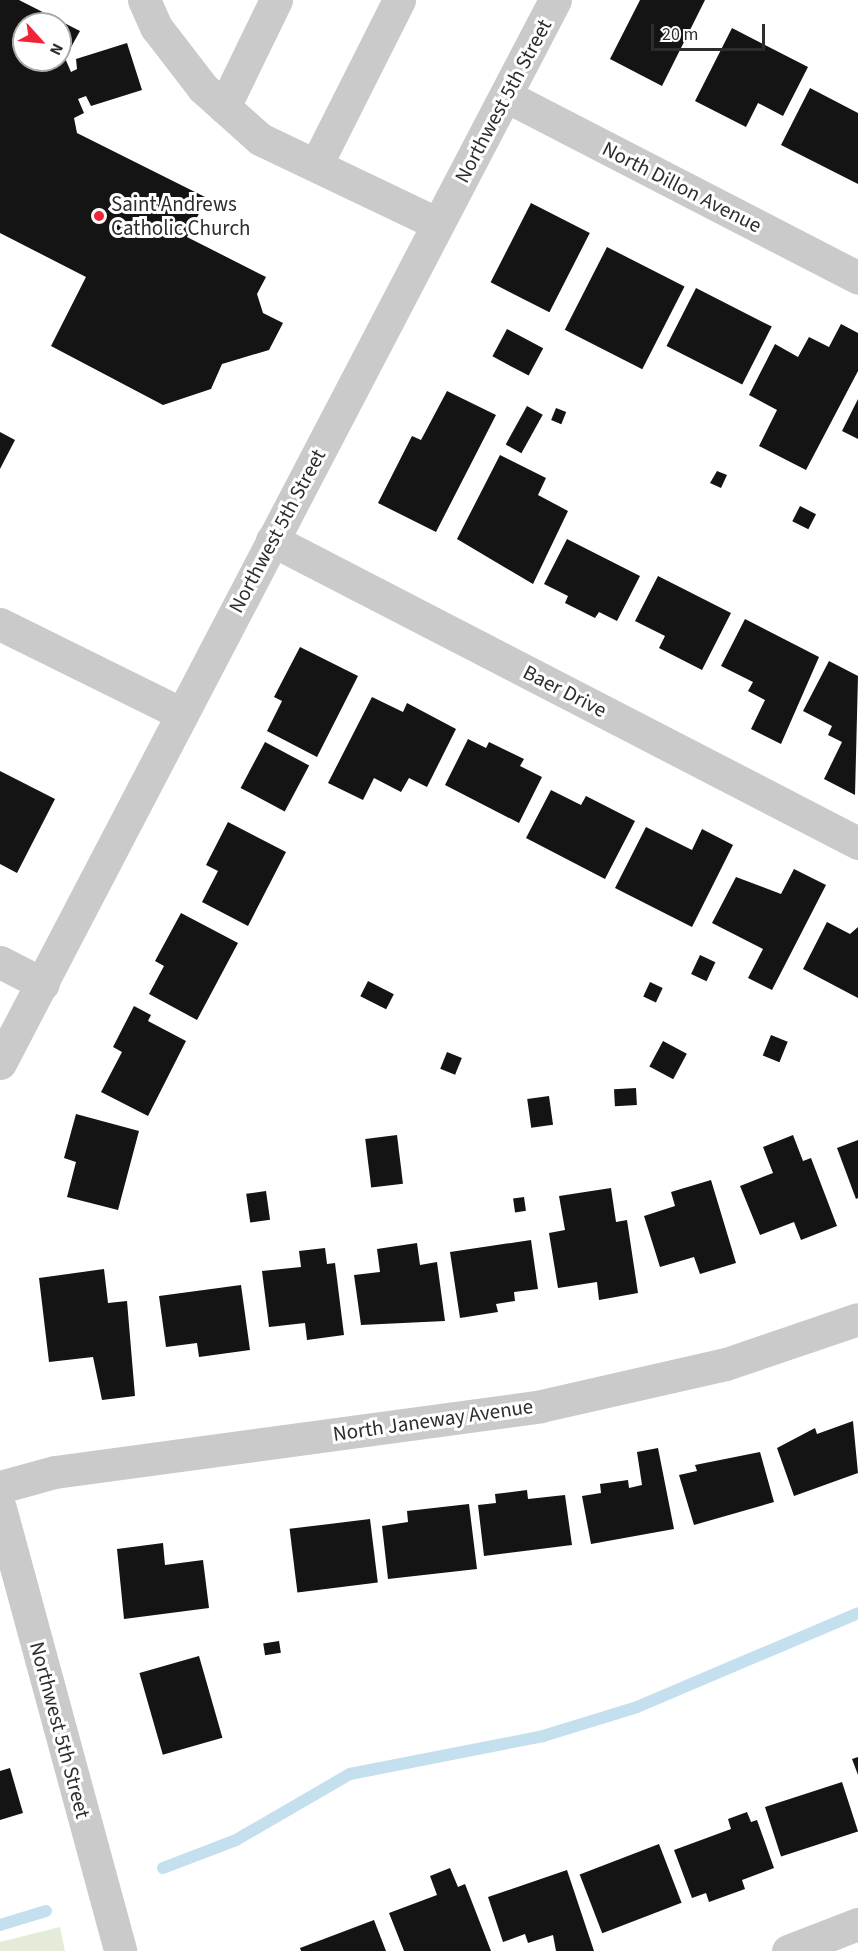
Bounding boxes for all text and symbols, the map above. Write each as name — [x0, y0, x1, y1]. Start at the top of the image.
north arrow — [12, 12, 72, 72]
scale bar — [654, 12, 768, 50]
street label: Northwest 5th Street — [449, 15, 557, 187]
text: 20 m — [662, 22, 698, 47]
text: N — [44, 40, 68, 59]
street label: North Dillon Avenue — [598, 136, 766, 238]
place label: Saint Andrews Catholic Church — [111, 191, 250, 241]
marker: Saint Andrews Catholic Church — [92, 209, 106, 223]
street label: Northwest 5th Street — [223, 445, 331, 617]
street label: Baer Drive — [519, 659, 611, 723]
street label: North Janeway Avenue — [331, 1393, 535, 1447]
street label: Northwest 5th Street — [24, 1639, 96, 1821]

